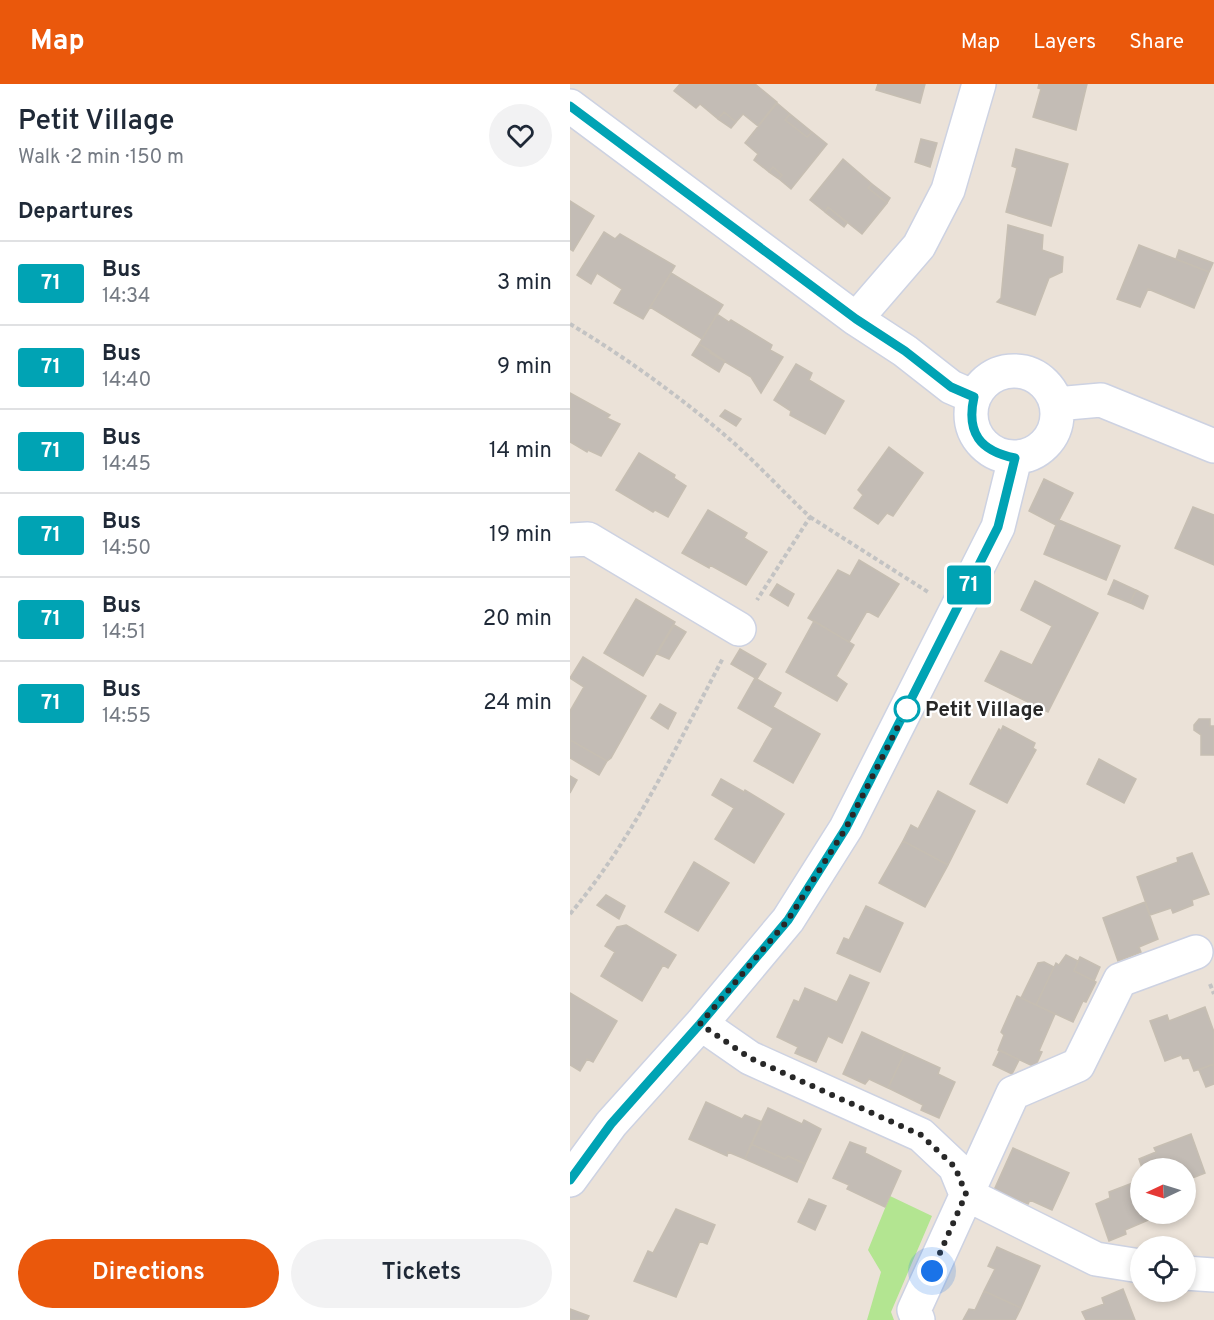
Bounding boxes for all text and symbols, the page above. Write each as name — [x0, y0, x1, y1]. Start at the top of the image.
text: Map — [30, 24, 85, 60]
text: Map — [961, 29, 1000, 56]
text: Layers — [1033, 29, 1096, 56]
text: Share — [1129, 29, 1184, 56]
text: Petit Village — [18, 104, 174, 140]
button: heart — [489, 104, 552, 167]
text: Walk · 2 min · 150 m — [18, 145, 184, 171]
text: Departures — [18, 199, 134, 226]
text: Bus — [102, 257, 141, 284]
text: 71 — [41, 270, 61, 297]
text: 3 min — [497, 270, 552, 297]
text: 14:34 — [102, 284, 150, 310]
text: Bus — [102, 341, 141, 368]
text: 71 — [41, 354, 61, 381]
text: 9 min — [497, 354, 552, 381]
text: 14:40 — [102, 368, 151, 394]
text: Bus — [102, 425, 141, 452]
text: 71 — [41, 438, 61, 465]
text: 14 min — [489, 438, 552, 465]
text: 14:45 — [102, 452, 151, 478]
text: Bus — [102, 509, 141, 536]
text: 71 — [41, 522, 61, 549]
text: 19 min — [489, 522, 552, 549]
text: 14:50 — [102, 536, 151, 562]
line badge: 71 — [942, 566, 996, 604]
text: 71 — [959, 572, 979, 599]
text: Bus — [102, 593, 141, 620]
text: 71 — [41, 606, 61, 633]
text: 20 min — [483, 606, 552, 633]
text: 14:51 — [102, 620, 146, 646]
text: Bus — [102, 677, 141, 704]
text: 71 — [41, 690, 61, 717]
text: 24 min — [483, 690, 552, 717]
marker: Petit Village — [894, 696, 920, 722]
place label: Petit Village — [925, 697, 1044, 724]
text: 14:55 — [102, 704, 151, 730]
north arrow — [1130, 1158, 1196, 1224]
map controls — [1130, 1158, 1196, 1302]
button: locate — [1130, 1236, 1196, 1302]
button: Directions — [18, 1239, 279, 1308]
button: Tickets — [291, 1239, 552, 1308]
your location — [917, 1256, 947, 1286]

